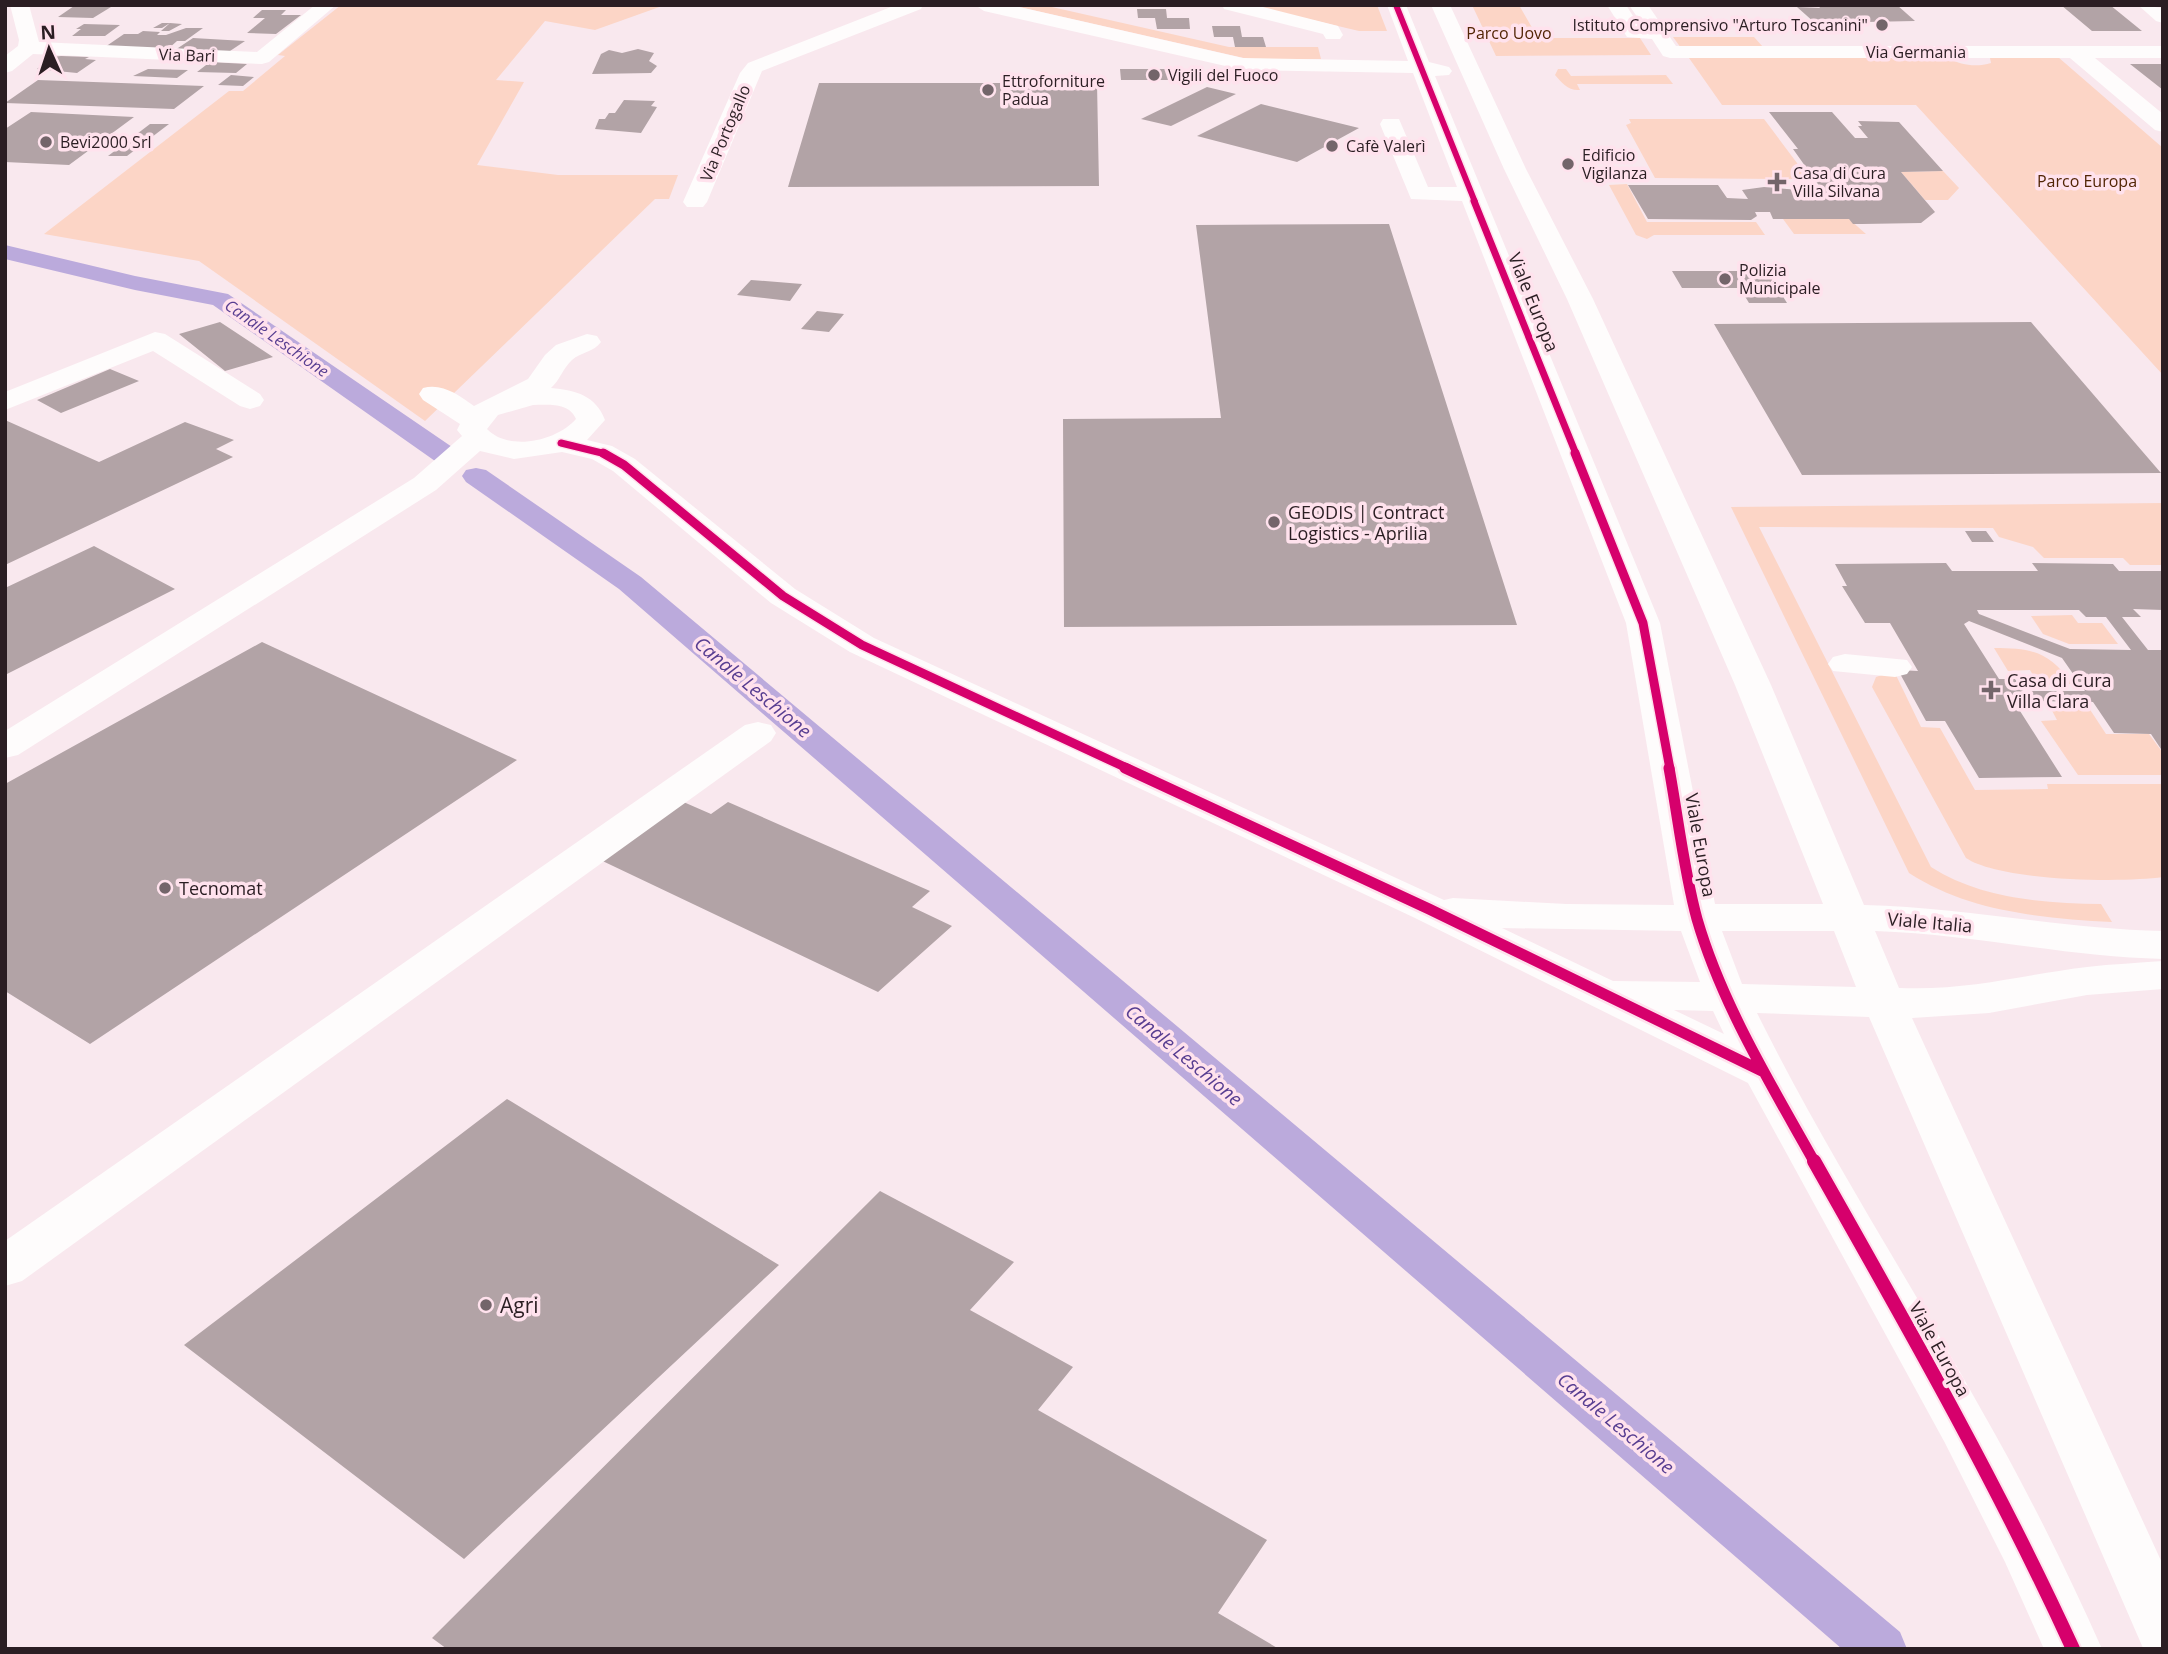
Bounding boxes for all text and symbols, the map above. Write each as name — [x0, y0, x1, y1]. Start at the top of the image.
north arrow — [14, 14, 84, 84]
place label: Istituto Comprensivo "Arturo Toscanini" — [1573, 14, 1868, 36]
marker: Istituto Comprensivo "Arturo Toscanini" — [1874, 17, 1890, 33]
text: N — [40, 19, 57, 45]
park label: Parco Uovo — [1466, 22, 1552, 44]
street label: Via Germania — [1866, 41, 1966, 63]
street label: Via Bari — [158, 43, 216, 67]
place label: Vigili del Fuoco — [1168, 64, 1279, 86]
marker: Vigili del Fuoco — [1146, 67, 1162, 83]
place label: Ettroforniture Padua — [1002, 70, 1105, 110]
street label: Via Portogallo — [695, 81, 755, 185]
marker: Ettroforniture Padua — [980, 82, 996, 98]
place label: Bevi2000 Srl — [60, 131, 151, 153]
marker: Bevi2000 Srl — [38, 134, 54, 150]
place label: Cafè Valerì — [1346, 135, 1426, 157]
marker: Cafè Valerì — [1324, 138, 1340, 154]
place label: Edificio Vigilanza — [1582, 144, 1647, 184]
marker: Edificio Vigilanza — [1560, 156, 1576, 172]
place label: Casa di Cura Villa Silvana — [1793, 162, 1886, 202]
park label: Parco Europa — [2037, 170, 2137, 192]
marker: Casa di Cura Villa Silvana — [1767, 172, 1787, 192]
street label: Viale Europa — [1503, 249, 1565, 355]
place label: Polizia Municipale — [1739, 259, 1820, 299]
marker: Polizia Municipale — [1717, 271, 1733, 287]
water label: Canale Leschione — [221, 294, 333, 382]
place label: GEODIS | Contract Logistics - Aprilia — [1288, 500, 1444, 545]
marker: GEODIS | Contract Logistics - Aprilia — [1266, 514, 1282, 530]
water label: Canale Leschione — [689, 630, 817, 744]
place label: Casa di Cura Villa Clara — [2007, 668, 2112, 713]
marker: Casa di Cura Villa Clara — [1981, 680, 2001, 700]
street label: Viale Europa — [1680, 791, 1722, 899]
place label: Tecnomat — [179, 876, 263, 900]
marker: Tecnomat — [157, 880, 173, 896]
street label: Viale Italia — [1887, 906, 1973, 938]
water label: Canale Leschione — [1120, 998, 1248, 1112]
place label: Agri — [500, 1291, 539, 1319]
marker: Agri — [478, 1297, 494, 1313]
street label: Viale Europa — [1904, 1297, 1976, 1401]
water label: Canale Leschione — [1552, 1366, 1680, 1480]

